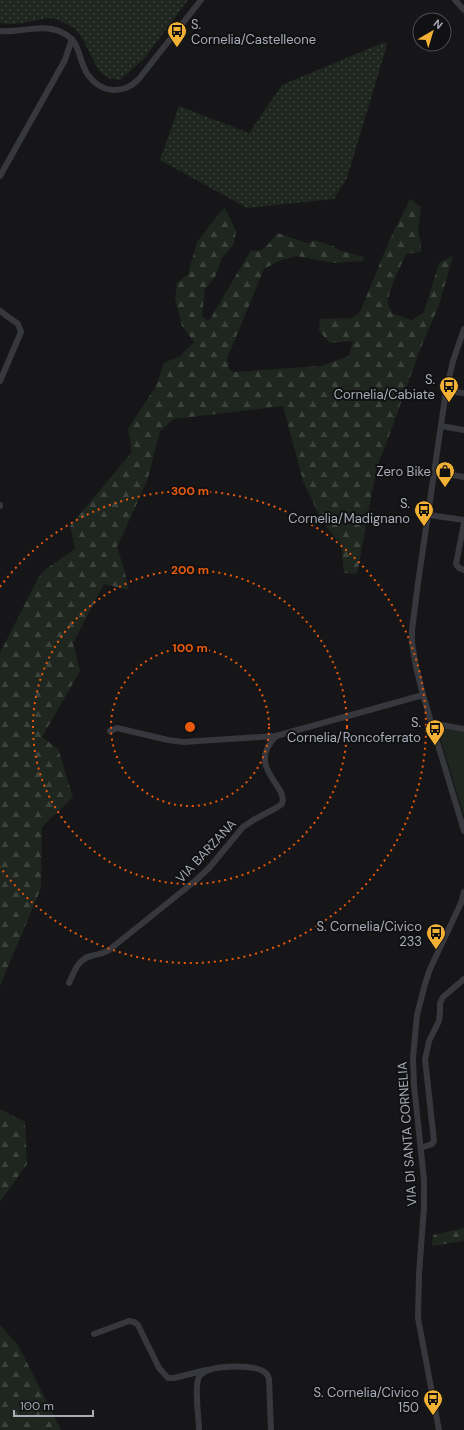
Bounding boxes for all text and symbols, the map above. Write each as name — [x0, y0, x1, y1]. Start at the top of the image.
north arrow — [412, 12, 452, 52]
place label: S. Cornelia/Castelleone — [191, 16, 316, 48]
text: N — [431, 16, 446, 32]
bus stop icon: S. Cornelia/Castelleone — [166, 20, 188, 48]
place label: S. Cornelia/Cabiate — [334, 371, 435, 403]
bus stop icon: S. Cornelia/Cabiate — [438, 375, 460, 403]
shop icon: Zero Bike — [434, 460, 456, 488]
place label: Zero Bike — [376, 463, 431, 480]
text: 300 m — [171, 483, 209, 499]
place label: S. Cornelia/Madignano — [288, 495, 410, 527]
bus stop icon: S. Cornelia/Madignano — [413, 499, 435, 527]
text: 200 m — [171, 562, 209, 578]
text: 100 m — [172, 640, 208, 656]
place label: S. Cornelia/Roncoferrato — [287, 714, 421, 746]
bus stop icon: S. Cornelia/Roncoferrato — [424, 718, 446, 746]
centre of rings — [183, 720, 197, 734]
street label: VIA BARZANA — [172, 815, 240, 886]
place label: S. Cornelia/Civico 233 — [316, 918, 422, 950]
bus stop icon: S. Cornelia/Civico 233 — [425, 922, 447, 950]
street label: VIA DI SANTA CORNELIA — [393, 1061, 421, 1207]
place label: S. Cornelia/Civico 150 — [313, 1384, 419, 1416]
bus stop icon: S. Cornelia/Civico 150 — [422, 1388, 444, 1416]
scale bar — [14, 1392, 93, 1418]
text: 100 m — [20, 1398, 54, 1414]

